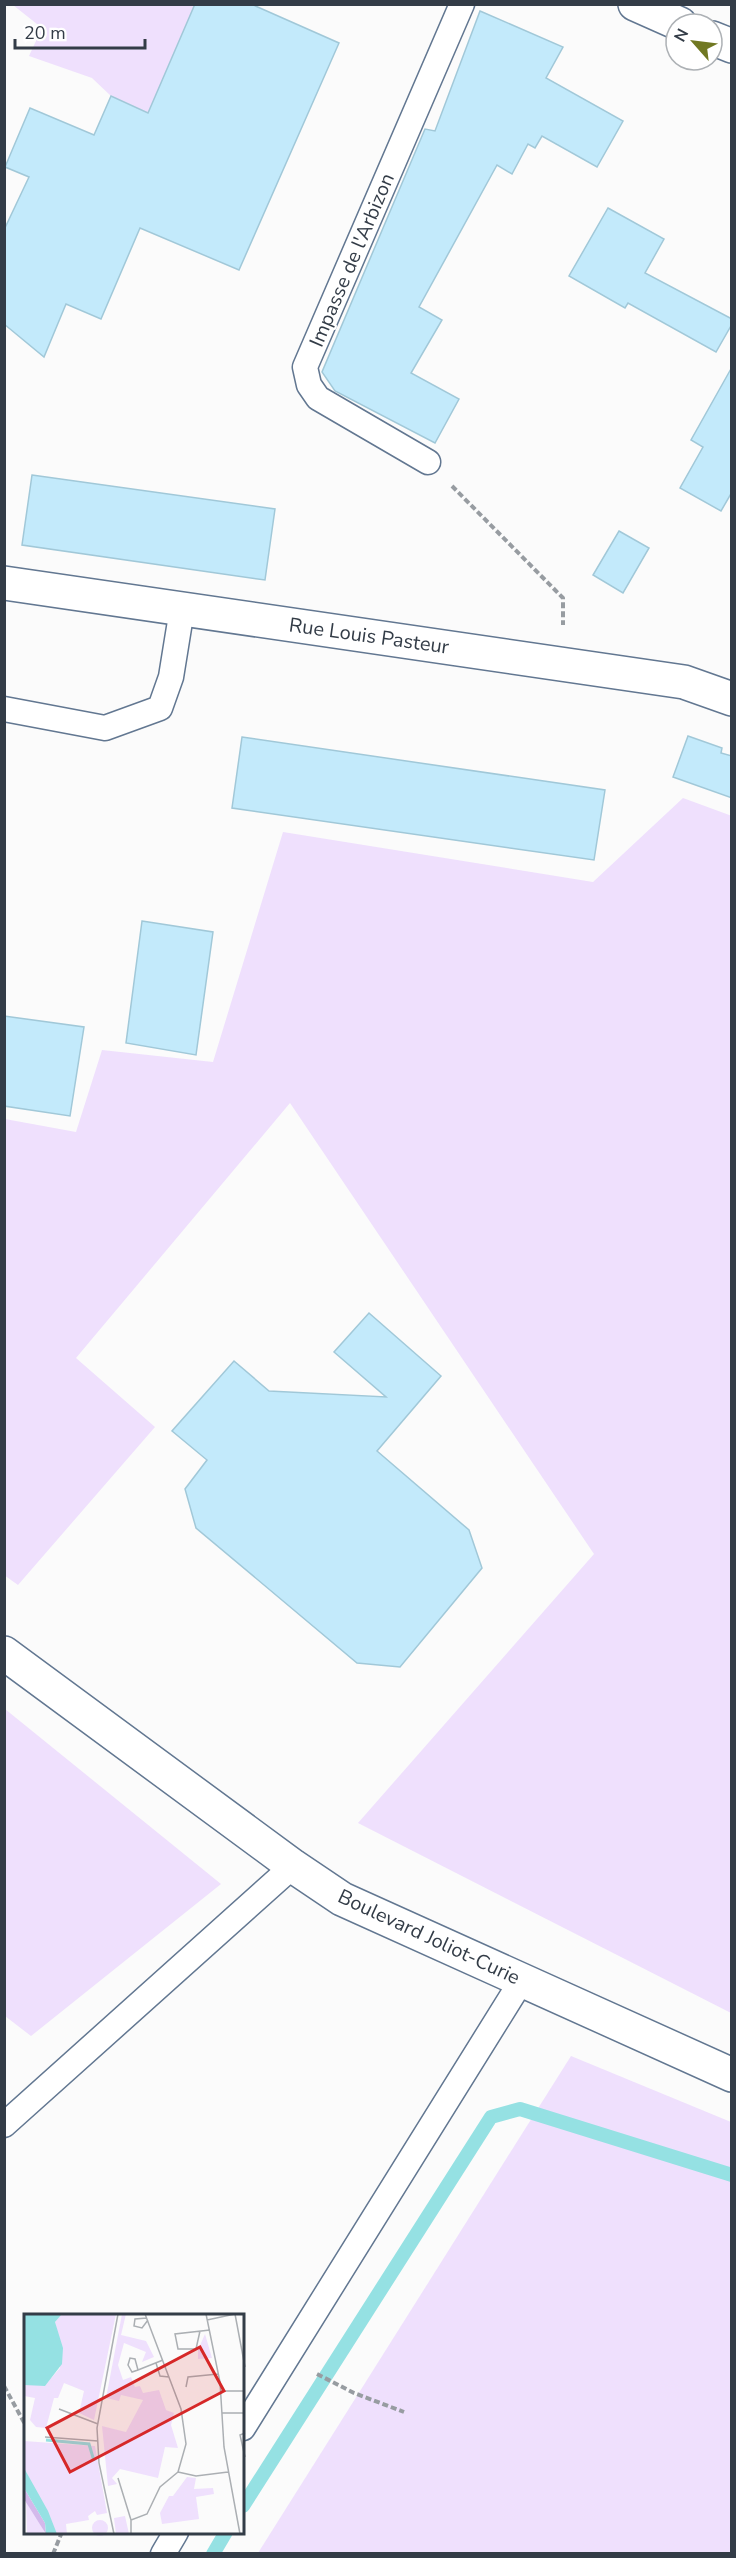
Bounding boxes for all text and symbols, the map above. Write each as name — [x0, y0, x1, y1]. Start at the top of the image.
scale bar — [15, 12, 146, 50]
north arrow — [664, 12, 724, 72]
text: 20 m — [24, 21, 66, 45]
text: N — [669, 25, 694, 46]
street label: Impasse de l'Arbizon — [303, 169, 401, 351]
street label: Rue Louis Pasteur — [287, 611, 451, 661]
street label: Boulevard Joliot-Curie — [334, 1883, 524, 1991]
inset map — [24, 2314, 244, 2534]

